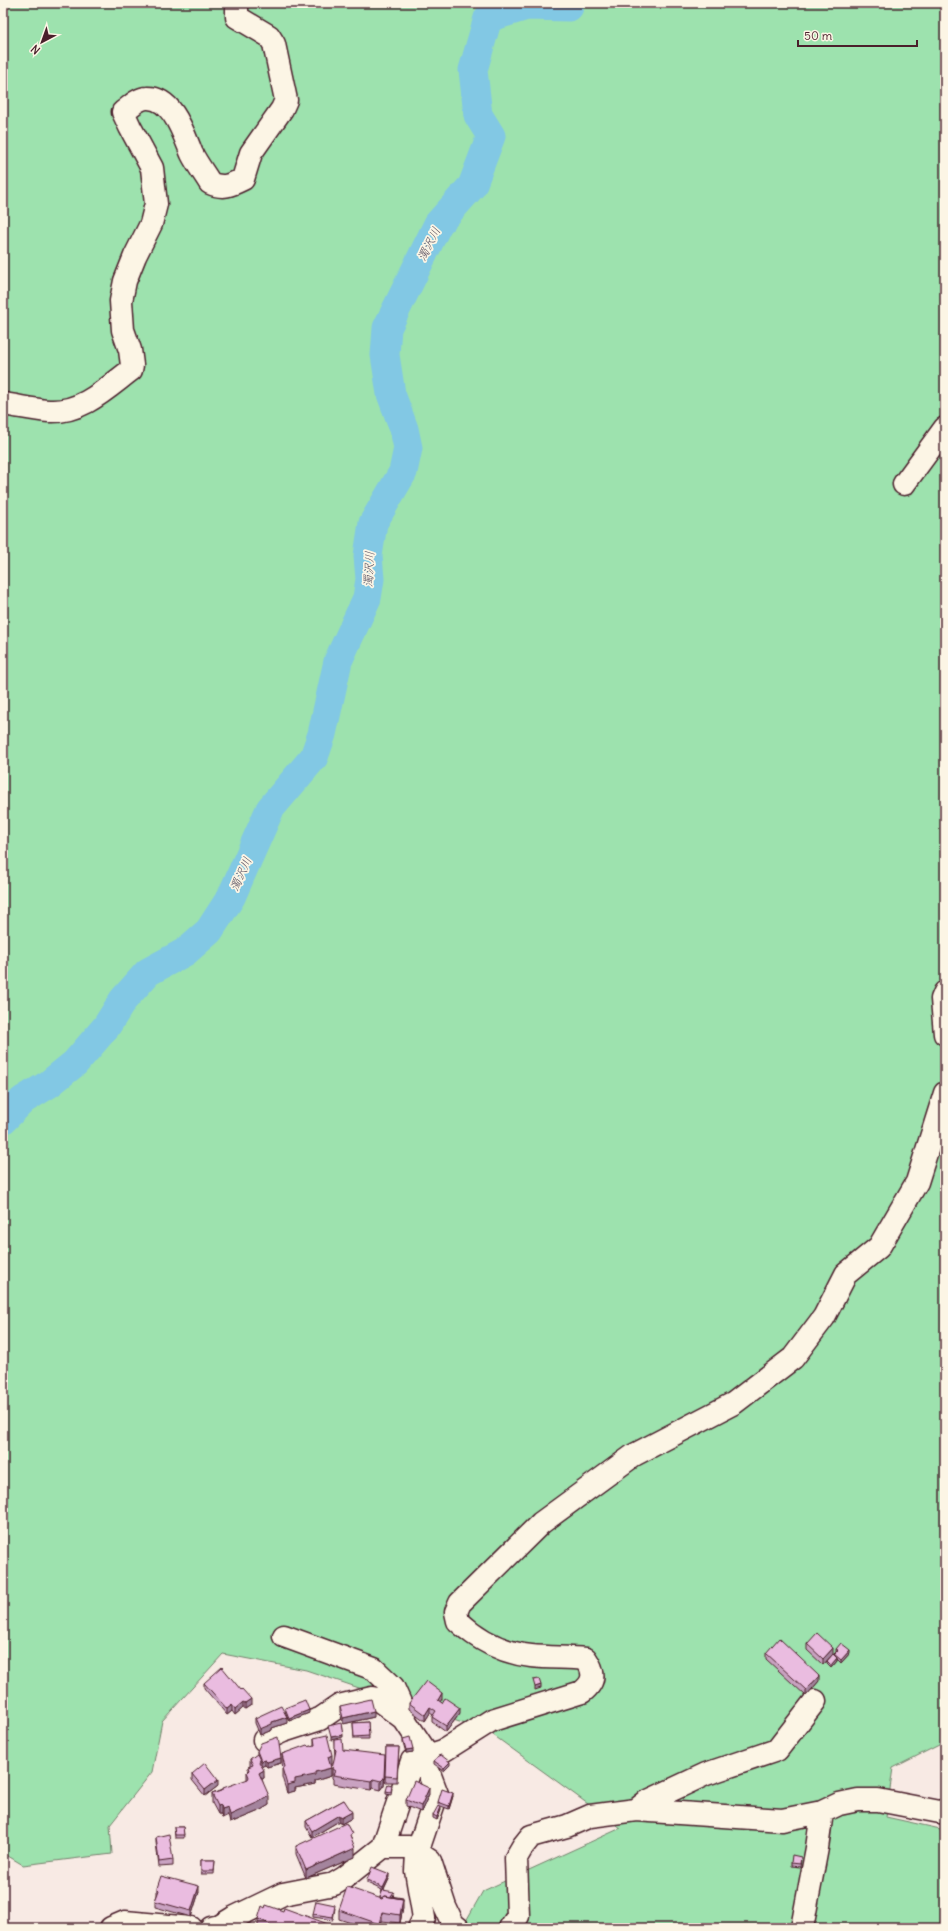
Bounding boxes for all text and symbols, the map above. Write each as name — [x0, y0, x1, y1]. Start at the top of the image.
north arrow — [22, 22, 62, 62]
scale bar — [798, 22, 917, 48]
text: 50 m — [804, 28, 833, 43]
text: N — [28, 42, 43, 57]
water label: 濁沢川 — [414, 224, 443, 263]
water label: 濁沢川 — [360, 551, 377, 587]
water label: 濁沢川 — [226, 854, 255, 893]

